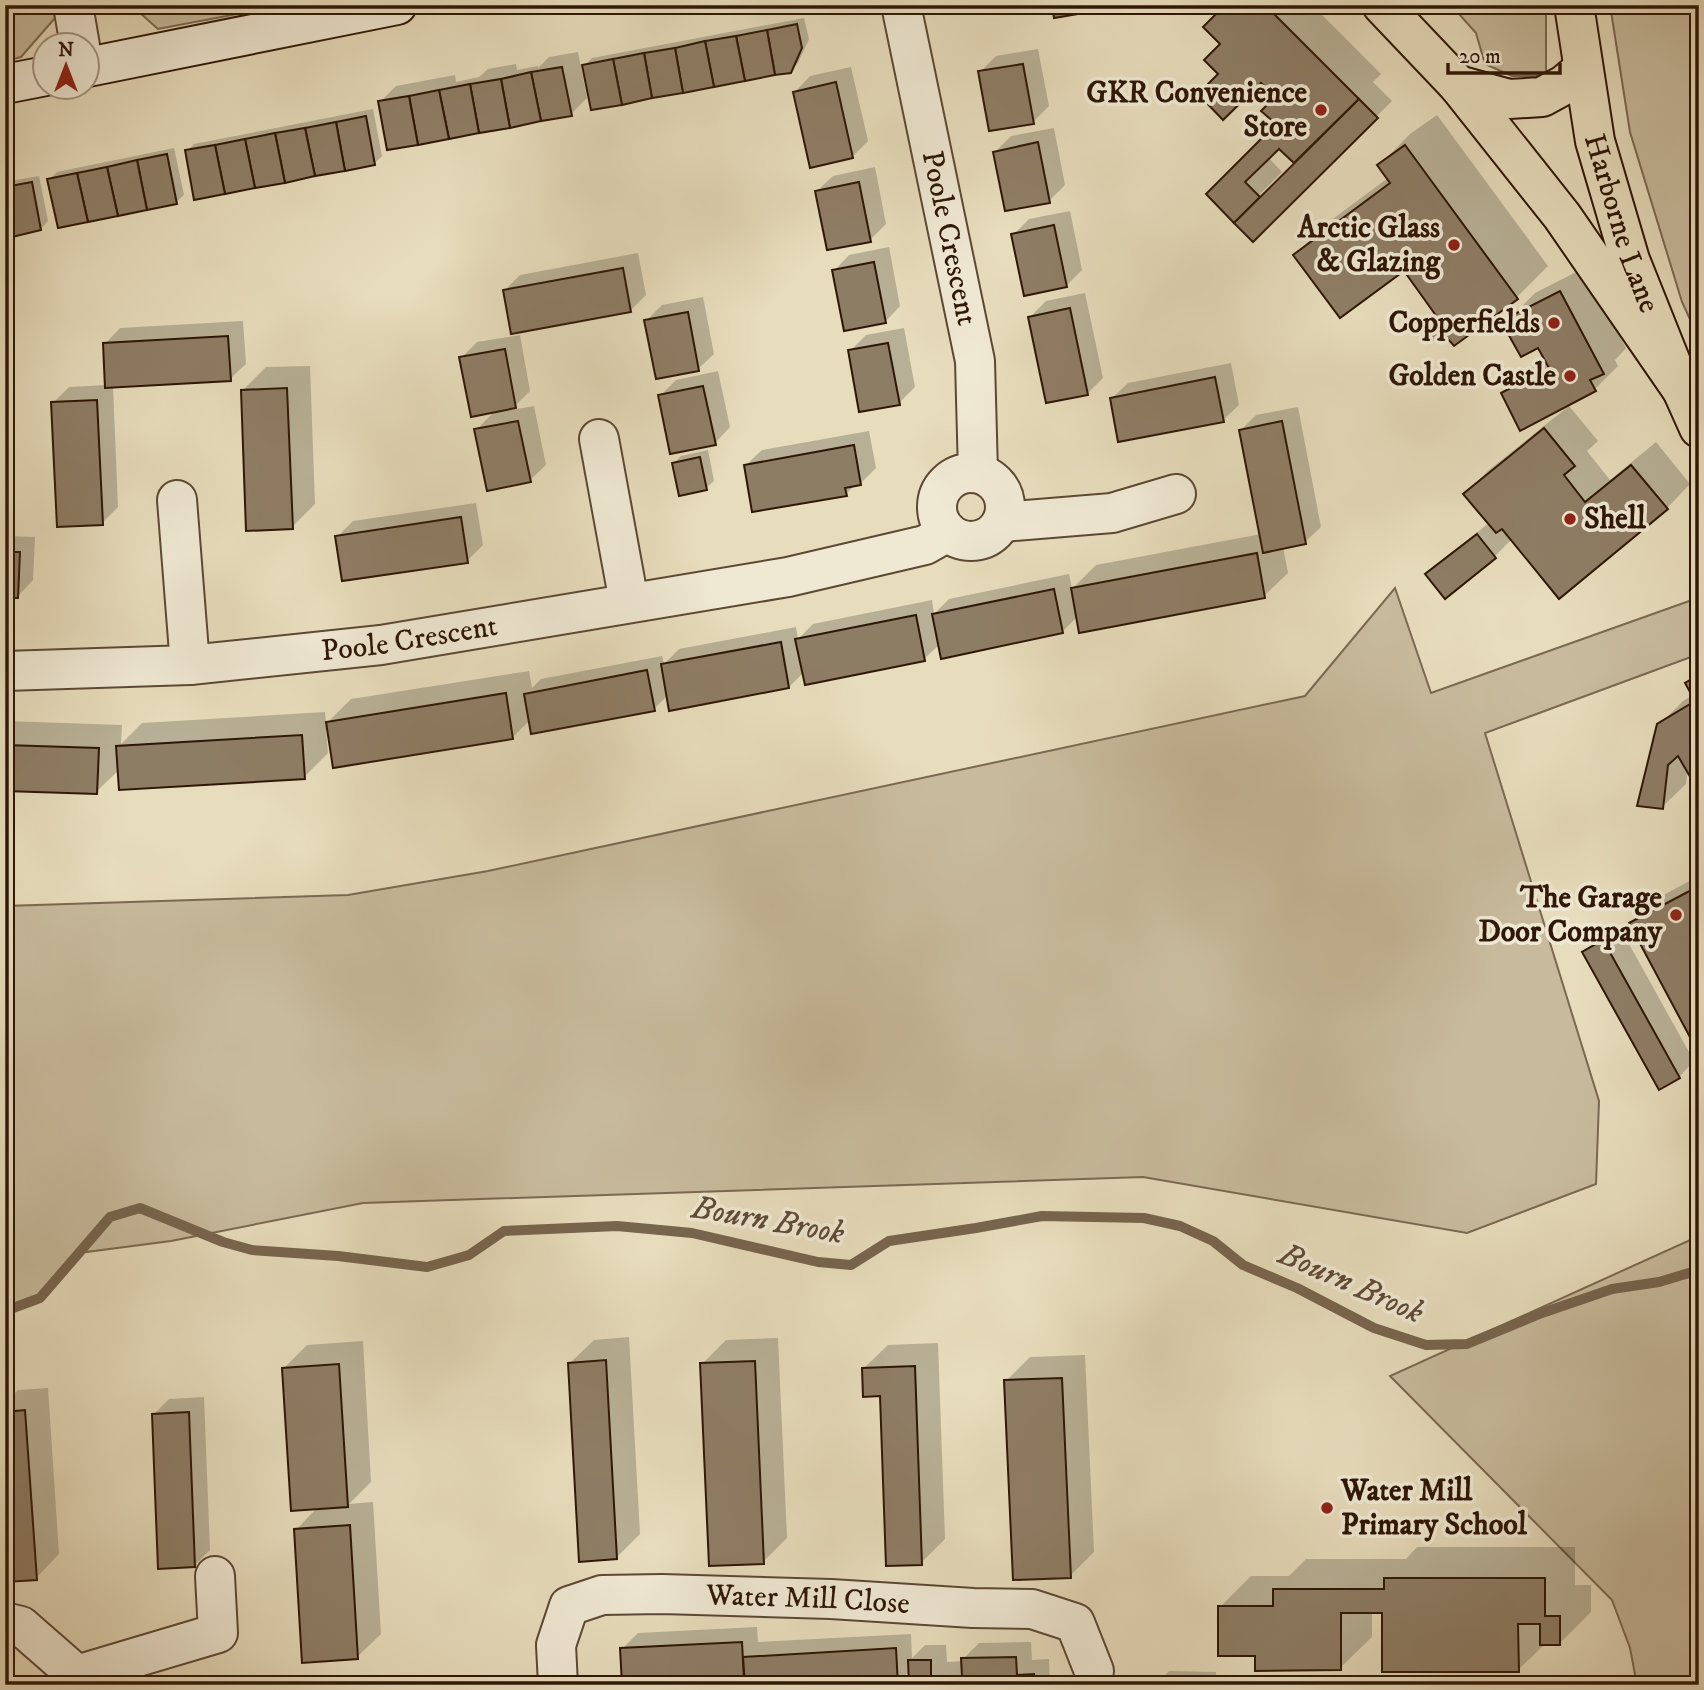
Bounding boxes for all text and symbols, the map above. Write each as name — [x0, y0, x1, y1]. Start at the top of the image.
north arrow — [32, 32, 102, 102]
scale bar — [1448, 32, 1560, 76]
text: N — [58, 39, 74, 62]
text: 20 m — [1459, 44, 1501, 70]
place label: GKR Convenience Store — [1086, 75, 1308, 146]
marker: GKR Convenience Store — [1313, 102, 1329, 118]
street label: Harborne Lane — [1575, 130, 1668, 318]
street label: Poole Crescent — [913, 147, 986, 329]
place label: Arctic Glass & Glazing — [1296, 210, 1441, 281]
marker: Arctic Glass & Glazing — [1446, 237, 1462, 253]
place label: Copperfields — [1388, 305, 1540, 342]
marker: Copperfields — [1546, 315, 1562, 331]
place label: Golden Castle — [1388, 358, 1557, 395]
marker: Golden Castle — [1562, 368, 1578, 384]
place label: Shell — [1584, 501, 1647, 538]
marker: Shell — [1562, 511, 1578, 527]
street label: Poole Crescent — [319, 607, 500, 670]
place label: The Garage Door Company — [1478, 880, 1663, 951]
marker: The Garage Door Company — [1668, 907, 1684, 923]
water label: Bourn Brook — [688, 1188, 848, 1254]
water label: Bourn Brook — [1272, 1234, 1430, 1334]
place label: Water Mill Primary School — [1340, 1473, 1528, 1544]
marker: Water Mill Primary School — [1319, 1500, 1335, 1516]
street label: Water Mill Close — [705, 1577, 911, 1622]

